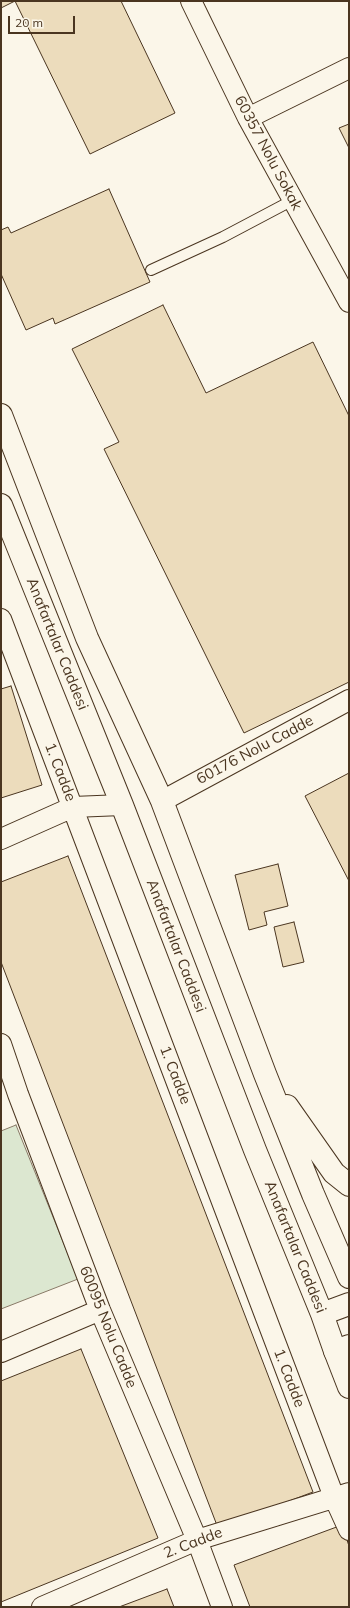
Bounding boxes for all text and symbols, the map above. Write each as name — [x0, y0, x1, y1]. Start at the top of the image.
scale bar — [10, 8, 77, 34]
text: 20 m — [15, 15, 43, 30]
street label: 60357 Nolu Sokak — [230, 93, 306, 213]
street label: Anafartalar Caddesi — [22, 575, 92, 713]
street label: 60176 Nolu Cadde — [193, 712, 317, 788]
street label: 1. Cadde — [41, 740, 79, 804]
street label: Anafartalar Caddesi — [142, 877, 210, 1015]
street label: 1. Cadde — [156, 1043, 194, 1107]
street label: Anafartalar Caddesi — [260, 1178, 330, 1316]
street label: 60095 Nolu Cadde — [75, 1263, 141, 1391]
street label: 1. Cadde — [270, 1346, 308, 1410]
street label: 2. Cadde — [161, 1524, 225, 1562]

